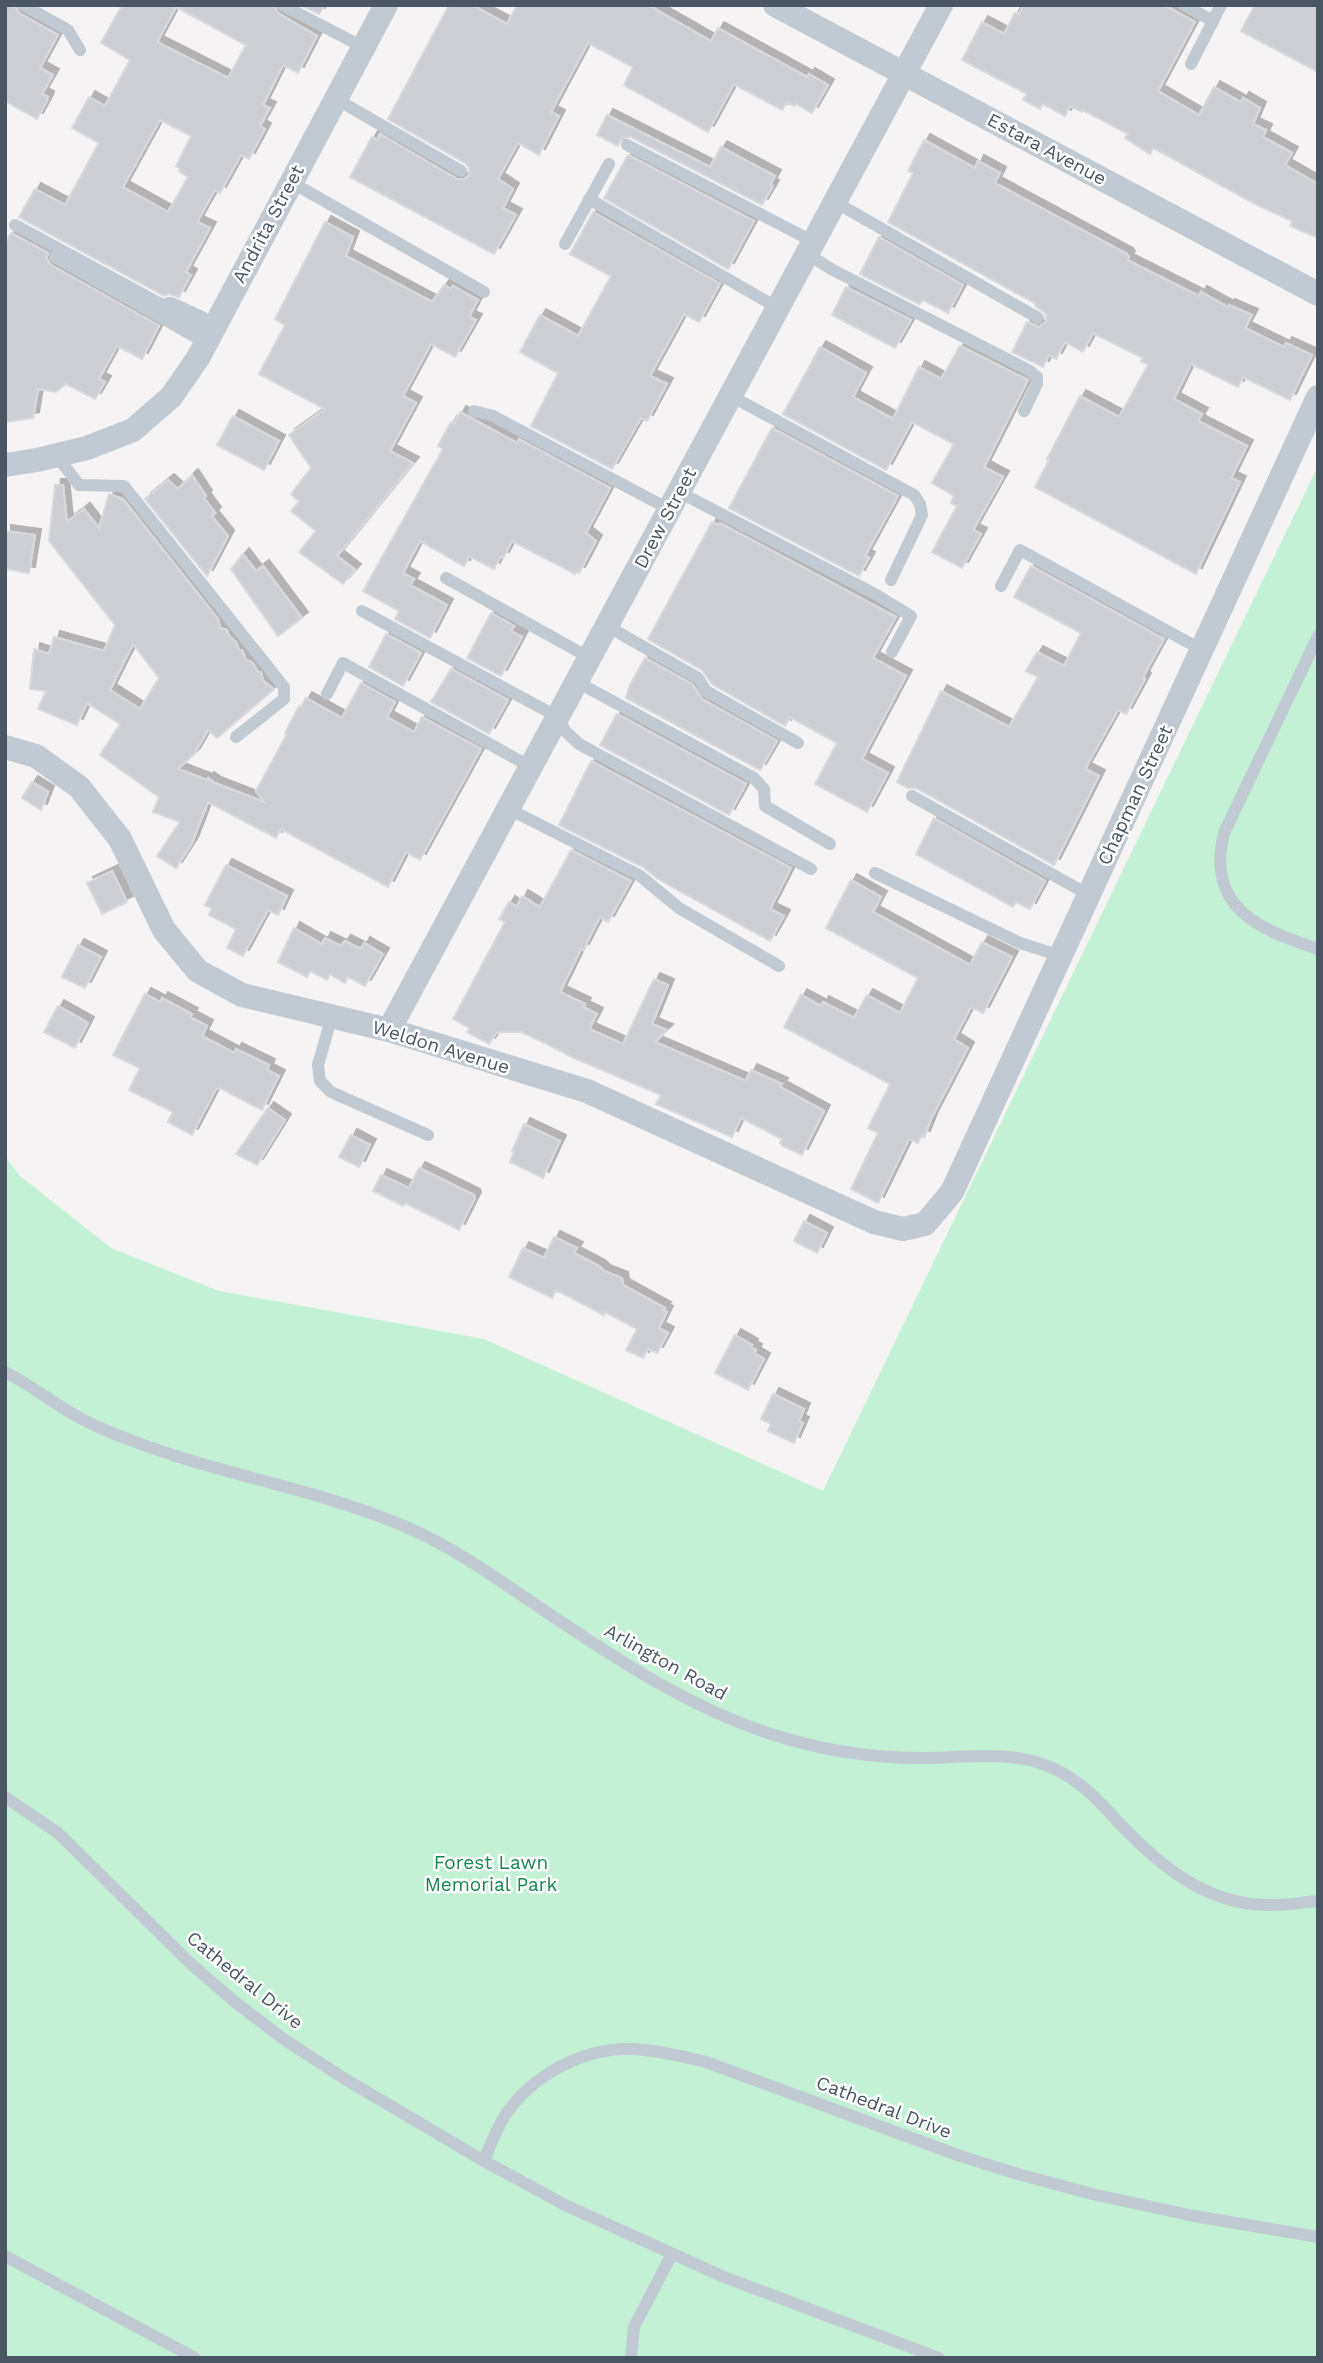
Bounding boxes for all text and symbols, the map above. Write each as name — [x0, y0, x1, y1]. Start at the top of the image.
street label: Estara Avenue — [984, 108, 1110, 190]
street label: Andrita Street — [227, 161, 309, 287]
street label: Drew Street — [629, 464, 701, 572]
street label: Chapman Street — [1093, 721, 1178, 869]
street label: Weldon Avenue — [370, 1015, 512, 1079]
street label: Arlington Road — [601, 1619, 731, 1705]
park label: Forest Lawn Memorial Park — [425, 1851, 558, 1896]
street label: Cathedral Drive — [182, 1926, 308, 2034]
street label: Cathedral Drive — [813, 2071, 955, 2143]

